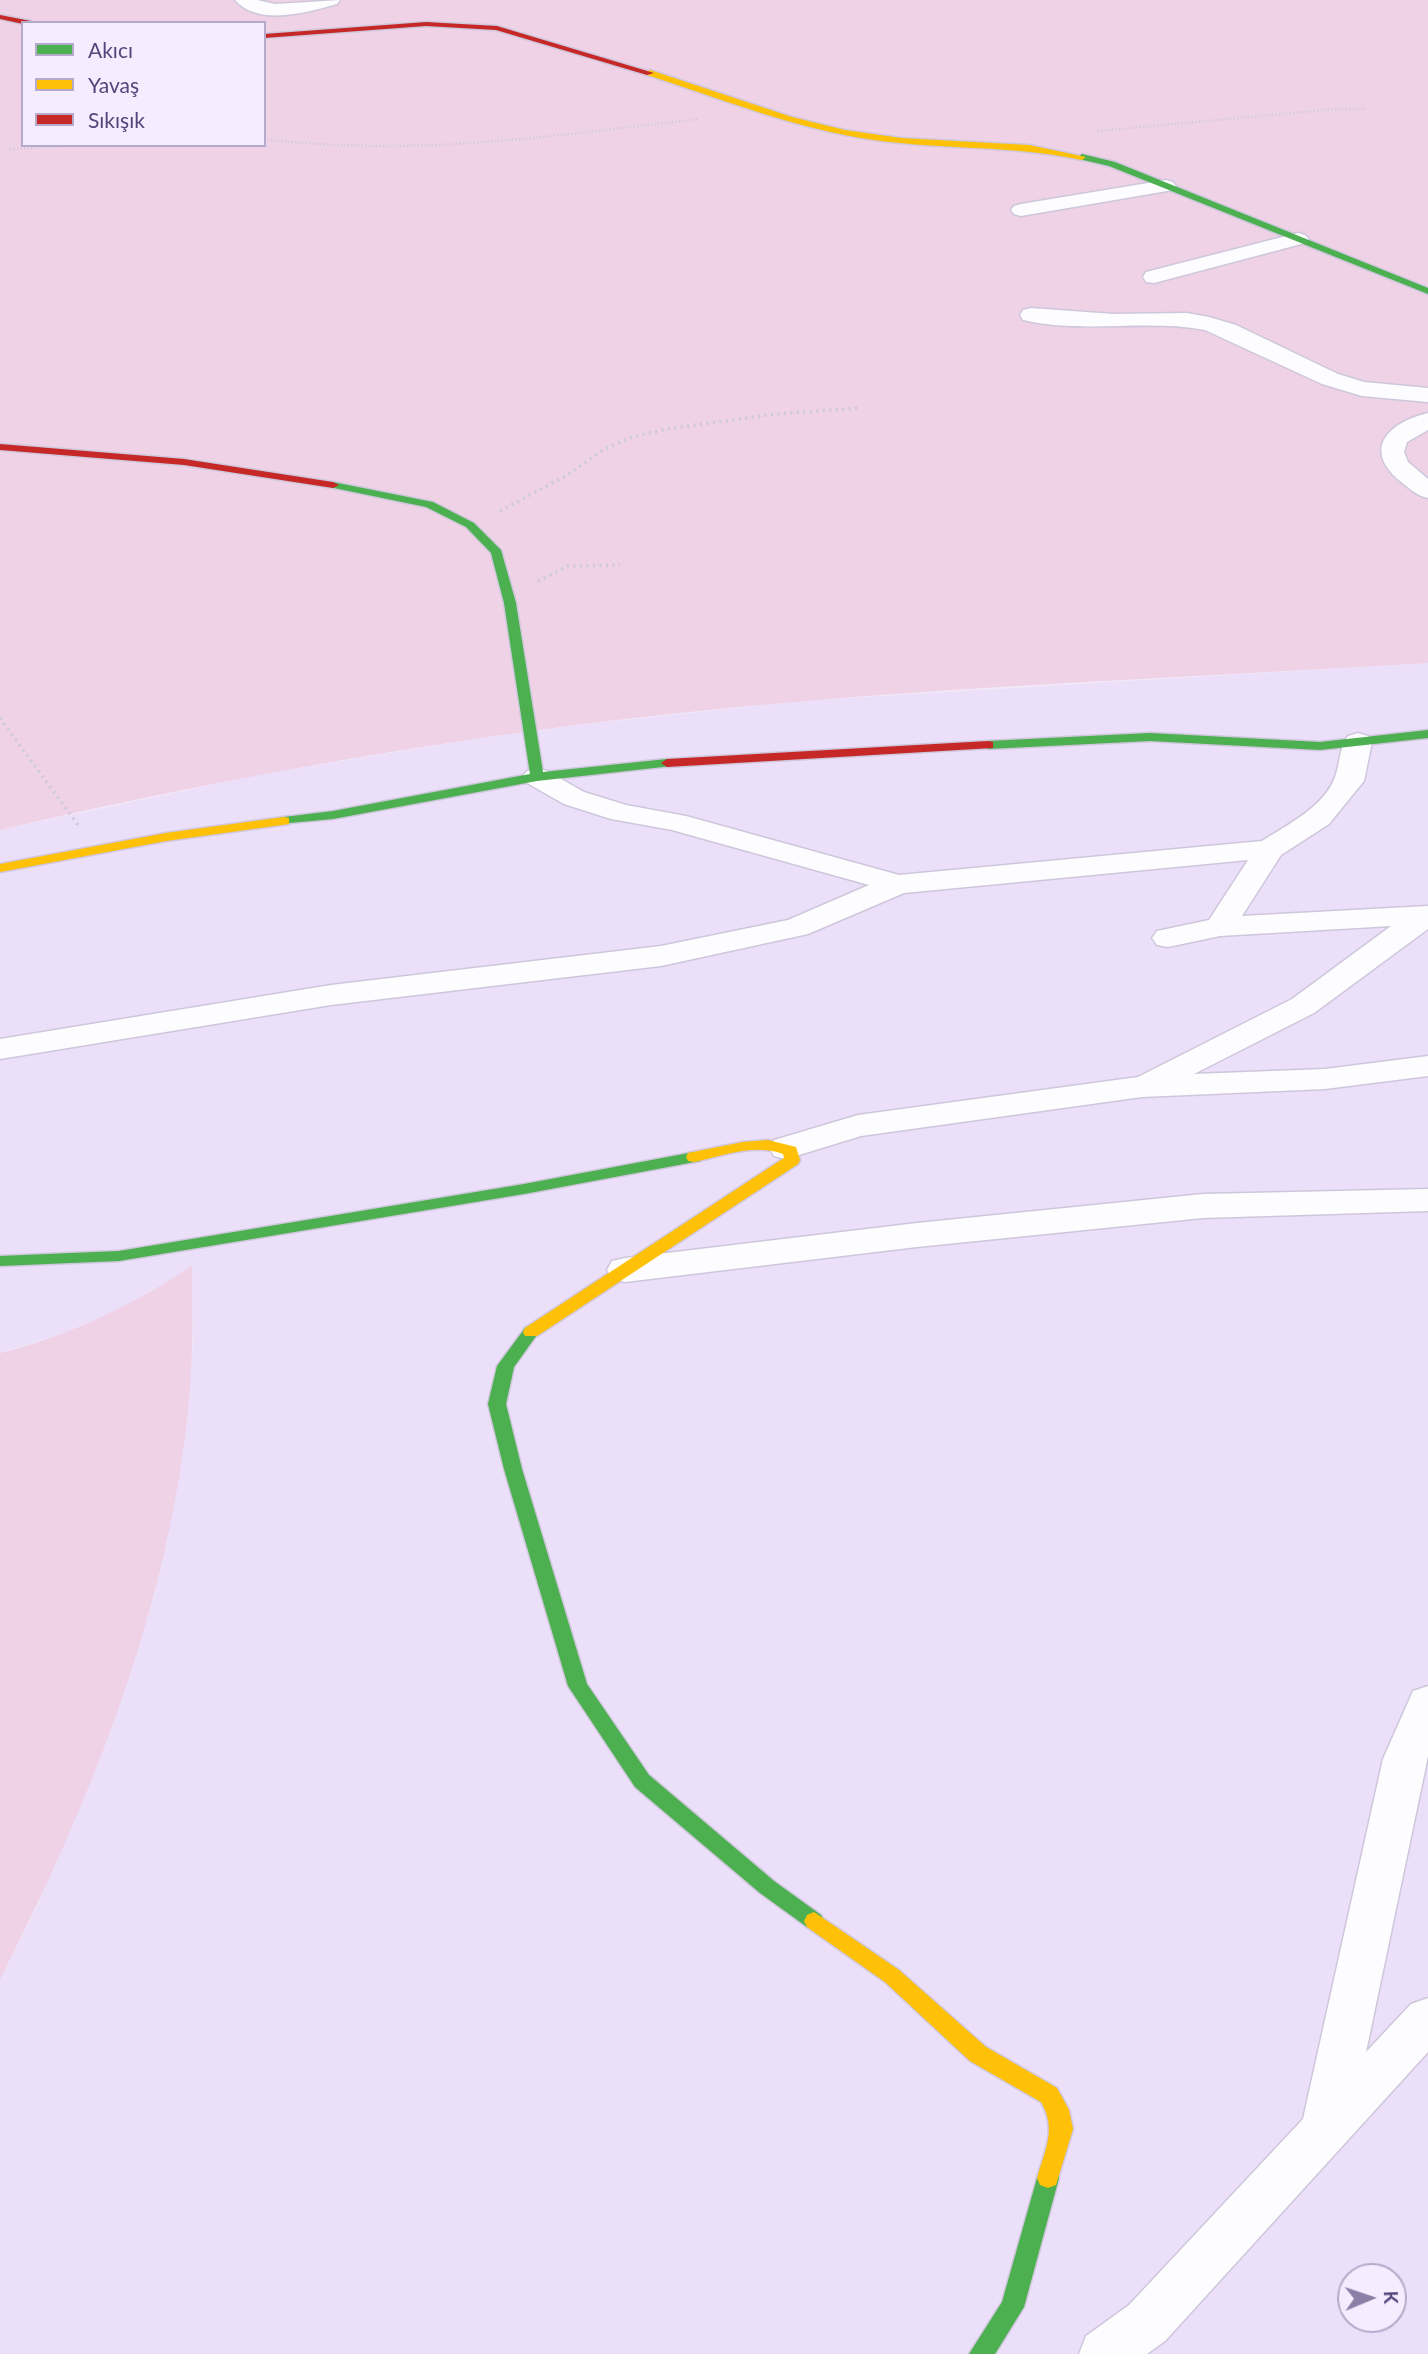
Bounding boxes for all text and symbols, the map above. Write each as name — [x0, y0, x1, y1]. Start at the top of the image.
legend — [21, 21, 266, 147]
text: Akıcı — [88, 37, 133, 62]
text: Yavaş — [88, 72, 139, 97]
text: Sıkışık — [88, 107, 145, 132]
north arrow — [1337, 2263, 1407, 2333]
text: K — [1380, 2290, 1403, 2304]

